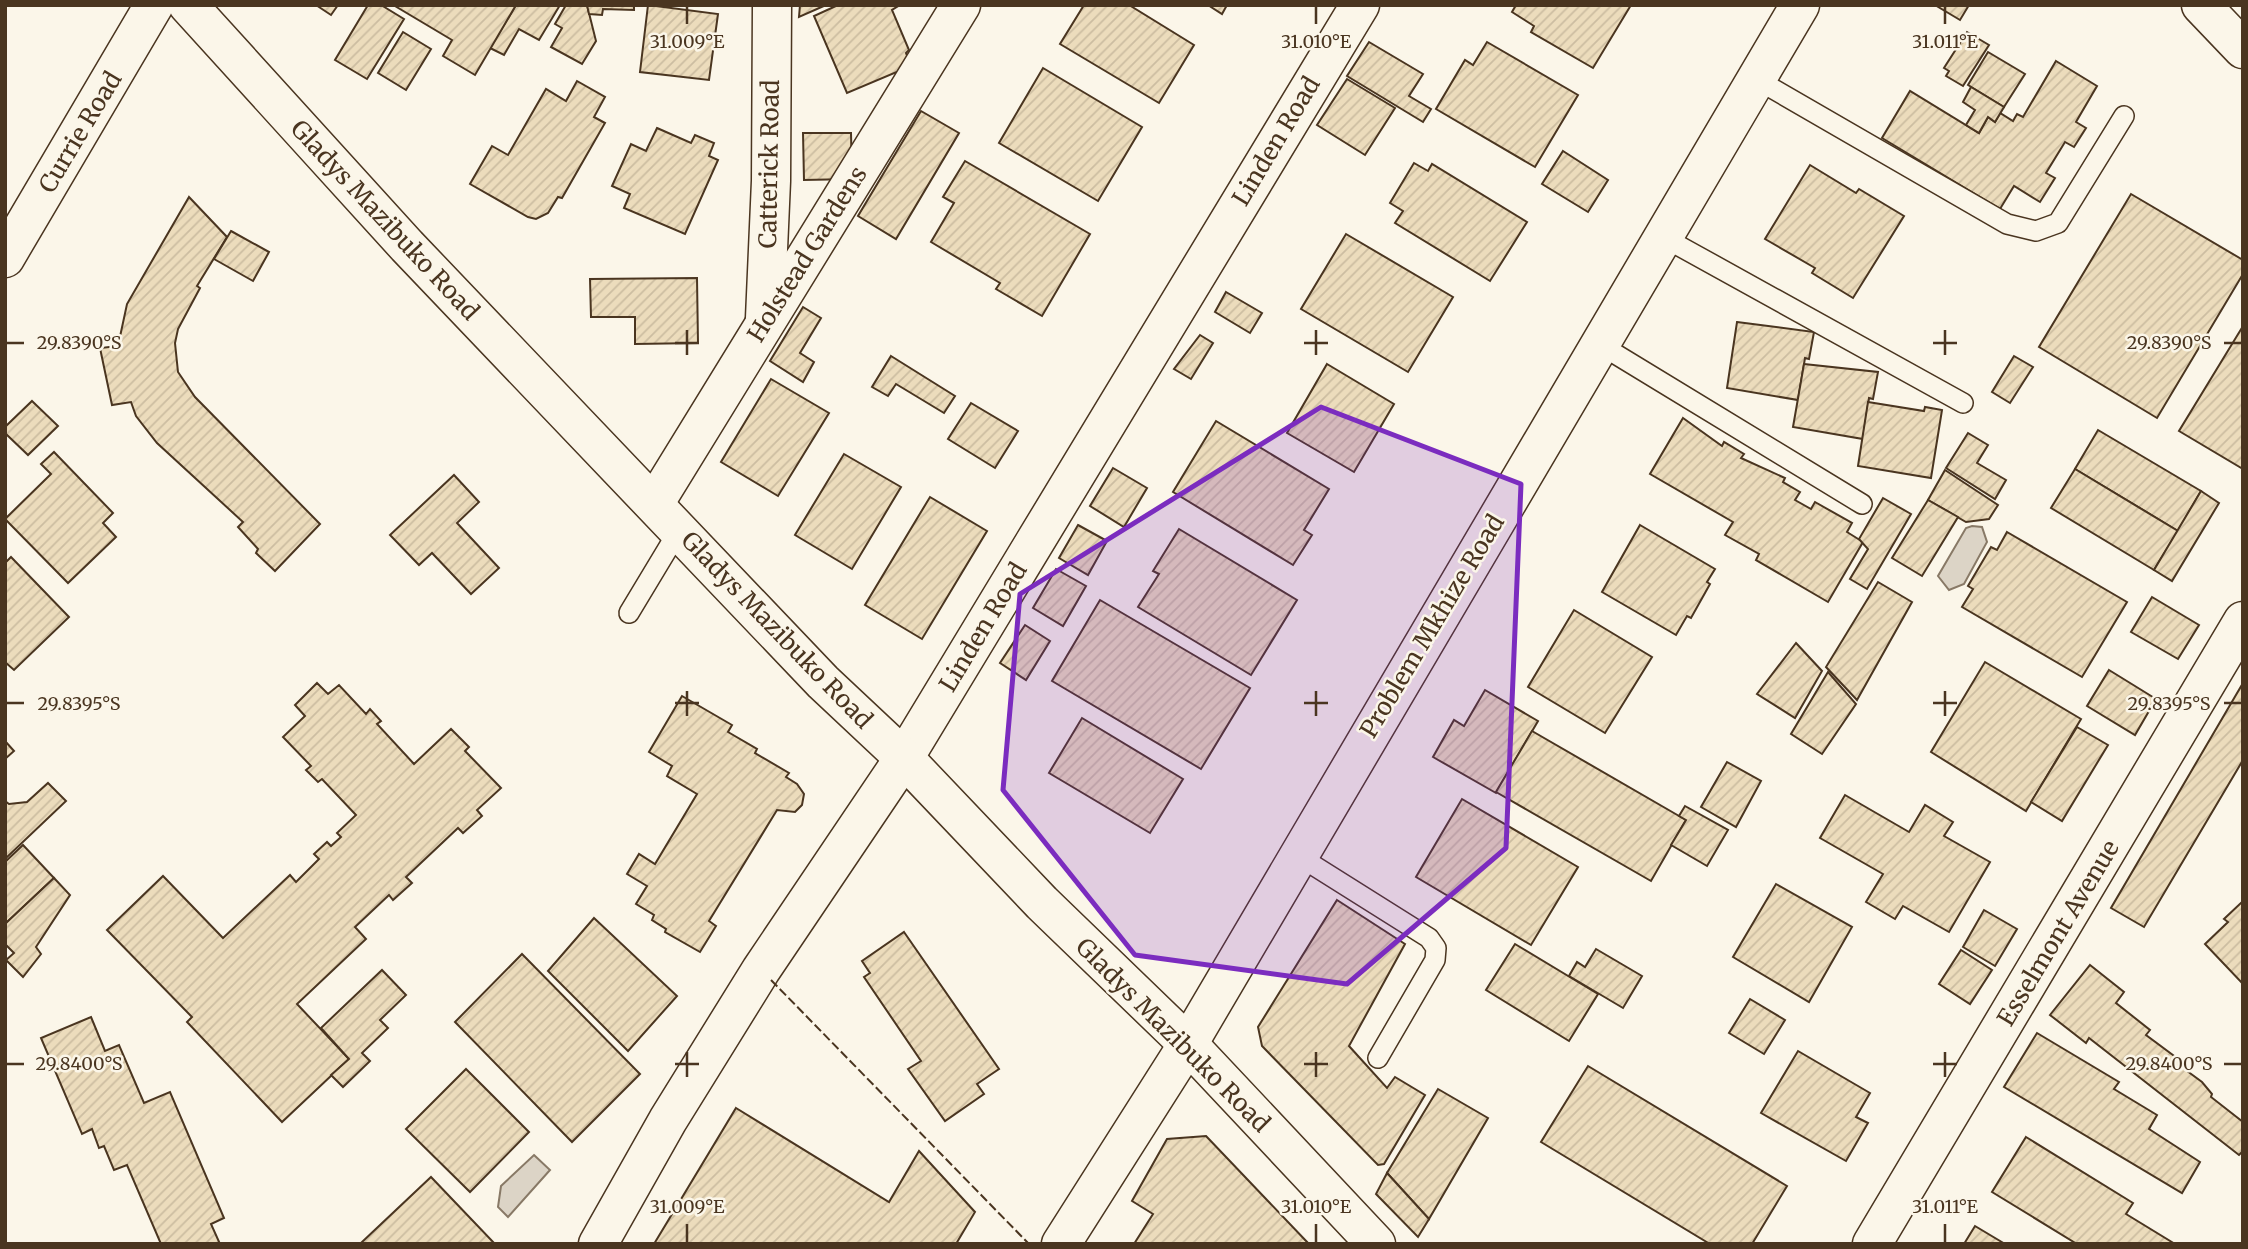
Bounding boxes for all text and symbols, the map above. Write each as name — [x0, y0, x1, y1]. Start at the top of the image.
text: 31.009°E — [650, 30, 725, 53]
text: 31.010°E — [1281, 30, 1352, 53]
text: 31.011°E — [1912, 30, 1979, 53]
street label: Currie Road — [32, 66, 128, 198]
street label: Linden Road — [1225, 71, 1327, 211]
street label: Catterick Road — [752, 79, 786, 249]
street label: Gladys Mazibuko Road — [284, 113, 486, 327]
street label: Holstead Gardens — [740, 160, 874, 348]
text: 29.8390°S — [37, 331, 122, 354]
text: 29.8390°S — [2127, 331, 2212, 354]
street label: Problem Mkhize Road — [1353, 509, 1511, 743]
street label: Gladys Mazibuko Road — [675, 525, 879, 735]
street label: Linden Road — [932, 557, 1034, 697]
text: 29.8395°S — [38, 692, 121, 715]
text: 29.8395°S — [2128, 692, 2211, 715]
street label: Esselmont Avenue — [1990, 834, 2126, 1032]
street label: Gladys Mazibuko Road — [1069, 931, 1277, 1139]
text: 29.8400°S — [35, 1052, 123, 1075]
text: 29.8400°S — [2125, 1052, 2213, 1075]
text: 31.009°E — [650, 1195, 725, 1218]
text: 31.010°E — [1281, 1195, 1352, 1218]
text: 31.011°E — [1912, 1195, 1979, 1218]

